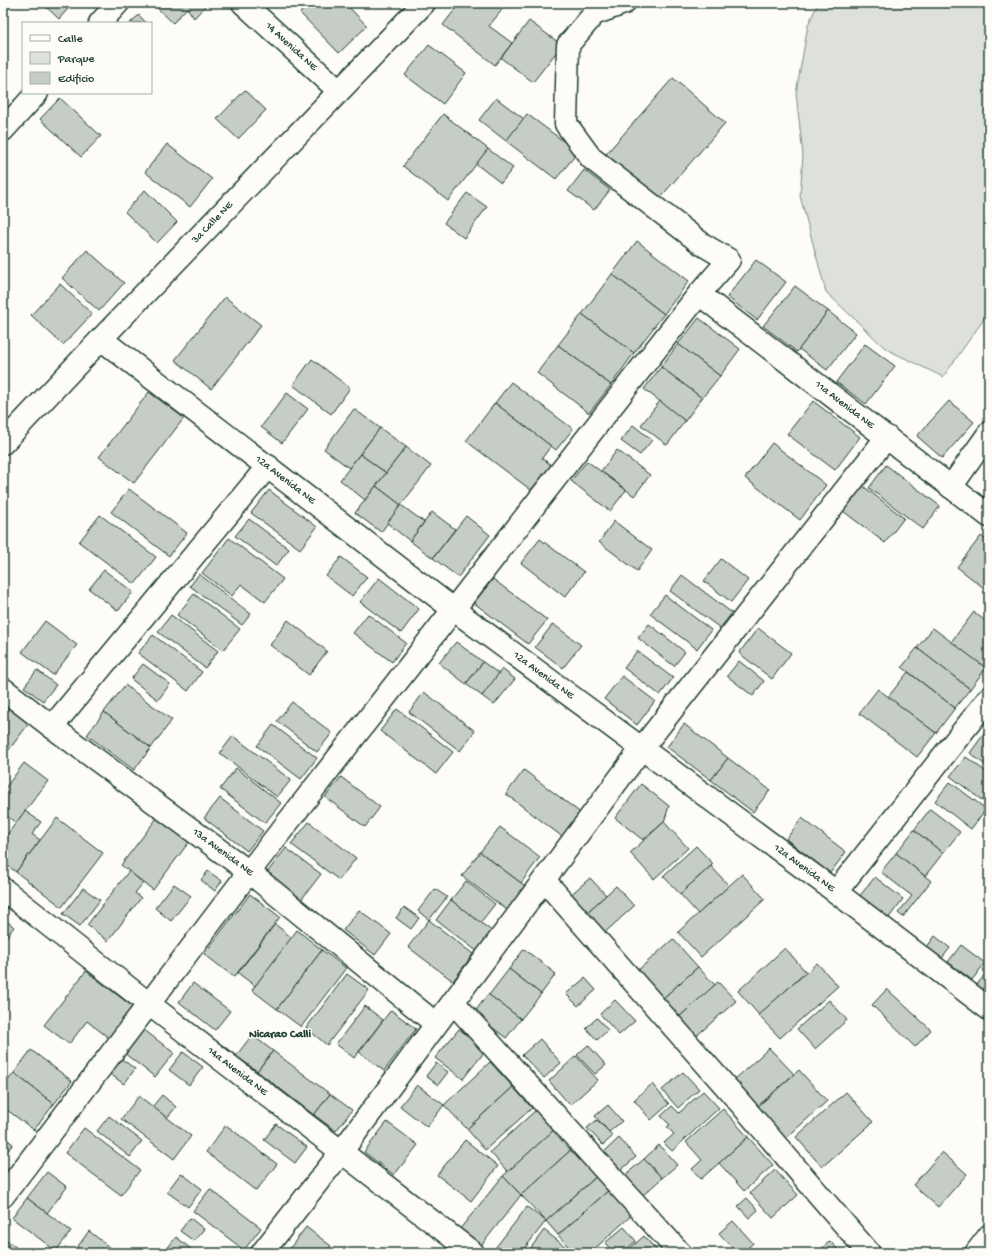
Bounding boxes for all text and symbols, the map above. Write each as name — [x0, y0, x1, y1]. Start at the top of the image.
street label: 14 Avenida NE — [262, 19, 320, 74]
legend — [22, 22, 152, 94]
text: Calle — [58, 33, 83, 47]
text: Parque — [57, 53, 95, 67]
text: Edificio — [58, 73, 94, 87]
street label: 3a Calle NE — [189, 199, 236, 247]
street label: 11a Avenida NE — [811, 378, 877, 432]
street label: 12a Avenida NE — [252, 453, 318, 508]
street label: 12a Avenida NE — [510, 649, 577, 703]
street label: 13a Avenida NE — [189, 826, 257, 880]
street label: 12a Avenida NE — [770, 841, 838, 895]
district label: Nicarao Calli — [249, 1028, 311, 1042]
street label: 14a Avenida NE — [204, 1044, 270, 1099]

